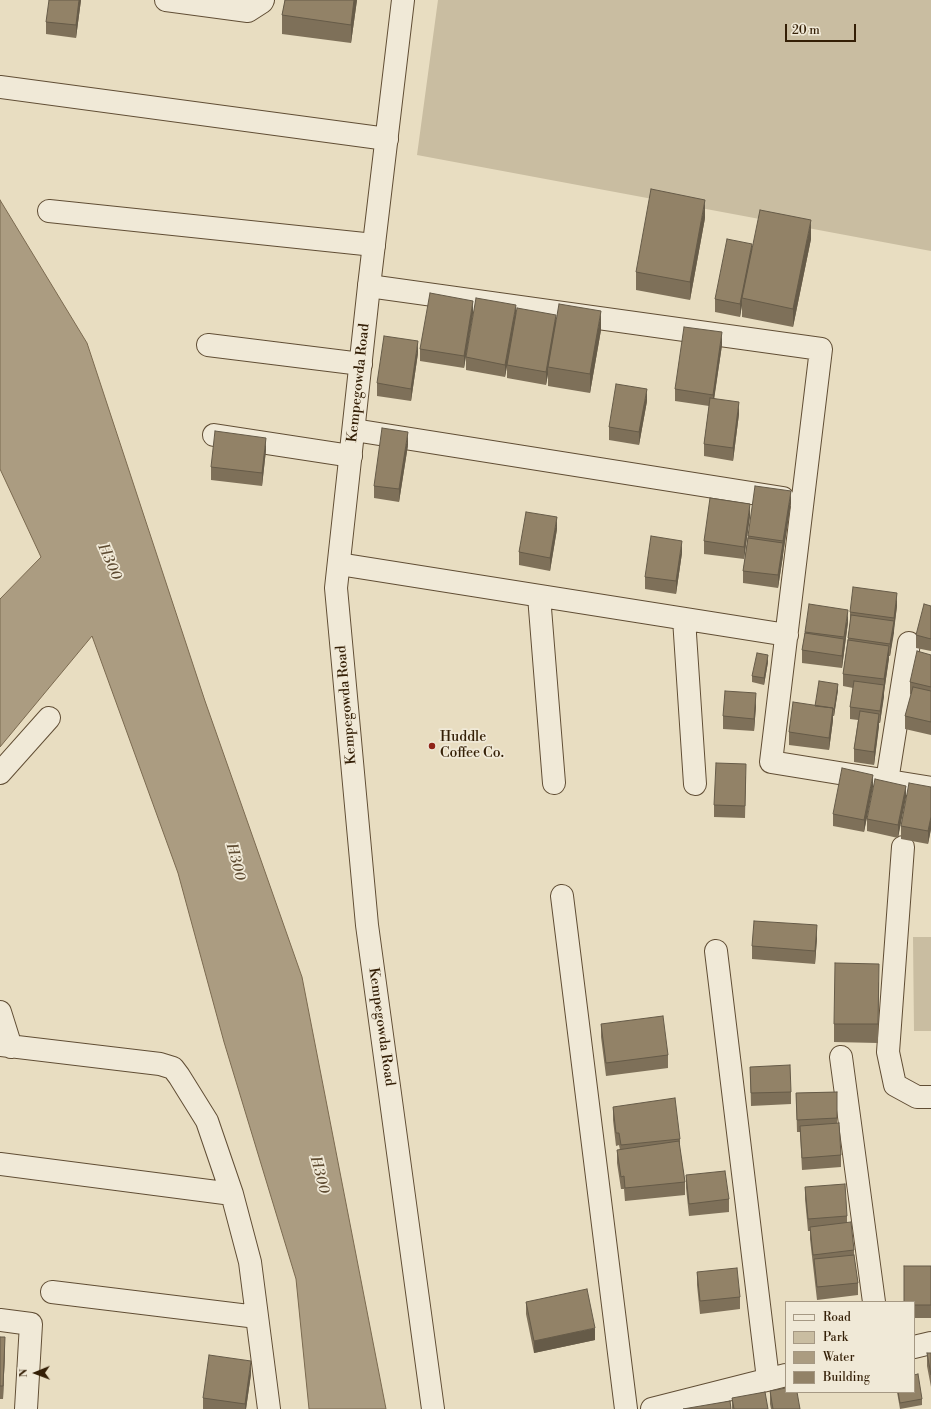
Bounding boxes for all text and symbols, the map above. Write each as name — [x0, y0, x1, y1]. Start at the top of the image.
scale bar — [787, 16, 858, 42]
text: 20 m — [792, 23, 820, 38]
street label: Kempegowda Road — [344, 323, 374, 443]
water label: H300 — [93, 541, 125, 583]
street label: Kempegowda Road — [333, 645, 361, 765]
place label: Huddle Coffee Co. — [440, 730, 504, 762]
marker: Huddle Coffee Co. — [427, 741, 437, 751]
water label: H300 — [221, 841, 249, 883]
street label: Kempegowda Road — [364, 967, 398, 1087]
water label: H300 — [305, 1154, 333, 1196]
legend — [785, 1301, 915, 1393]
text: Road — [823, 1310, 851, 1325]
text: Park — [823, 1330, 848, 1345]
text: Water — [823, 1350, 855, 1365]
north arrow — [16, 1353, 56, 1393]
text: N — [17, 1369, 31, 1378]
text: Building — [823, 1370, 870, 1385]

